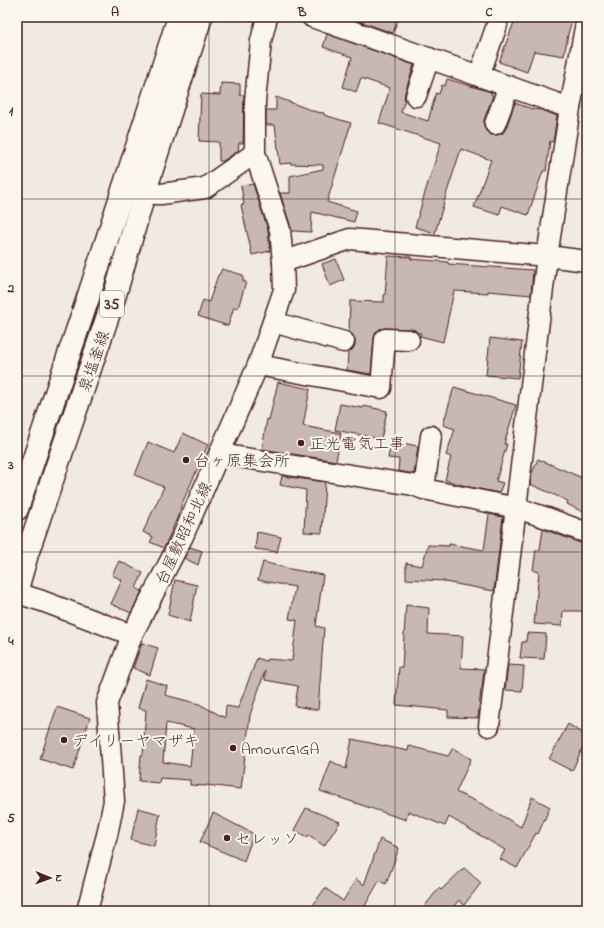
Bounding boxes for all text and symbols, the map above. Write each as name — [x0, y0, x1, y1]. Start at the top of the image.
text: A — [111, 3, 119, 22]
text: B — [297, 3, 307, 22]
text: C — [485, 3, 493, 22]
text: 1 — [9, 102, 14, 121]
text: 2 — [7, 279, 15, 298]
road number: 35 — [100, 291, 124, 317]
street label: 泉塩釜線 — [73, 327, 117, 396]
place label: 正光電気工事 — [309, 433, 405, 457]
marker: 正光電気工事 — [296, 438, 306, 448]
place label: 台ヶ原集会所 — [194, 450, 290, 474]
marker: 台ヶ原集会所 — [181, 455, 191, 465]
text: 3 — [7, 456, 14, 475]
street label: 台屋敷昭和北線 — [150, 478, 219, 590]
text: 4 — [7, 632, 14, 651]
place label: デイリーヤマザキ — [72, 730, 199, 754]
marker: デイリーヤマザキ — [59, 735, 69, 745]
place label: AmourGIGA — [241, 738, 319, 762]
marker: AmourGIGA — [228, 743, 238, 753]
text: 5 — [7, 809, 15, 828]
place label: セレッソ — [235, 828, 299, 852]
marker: セレッソ — [222, 833, 232, 843]
north arrow — [30, 858, 70, 898]
text: N — [51, 874, 67, 882]

